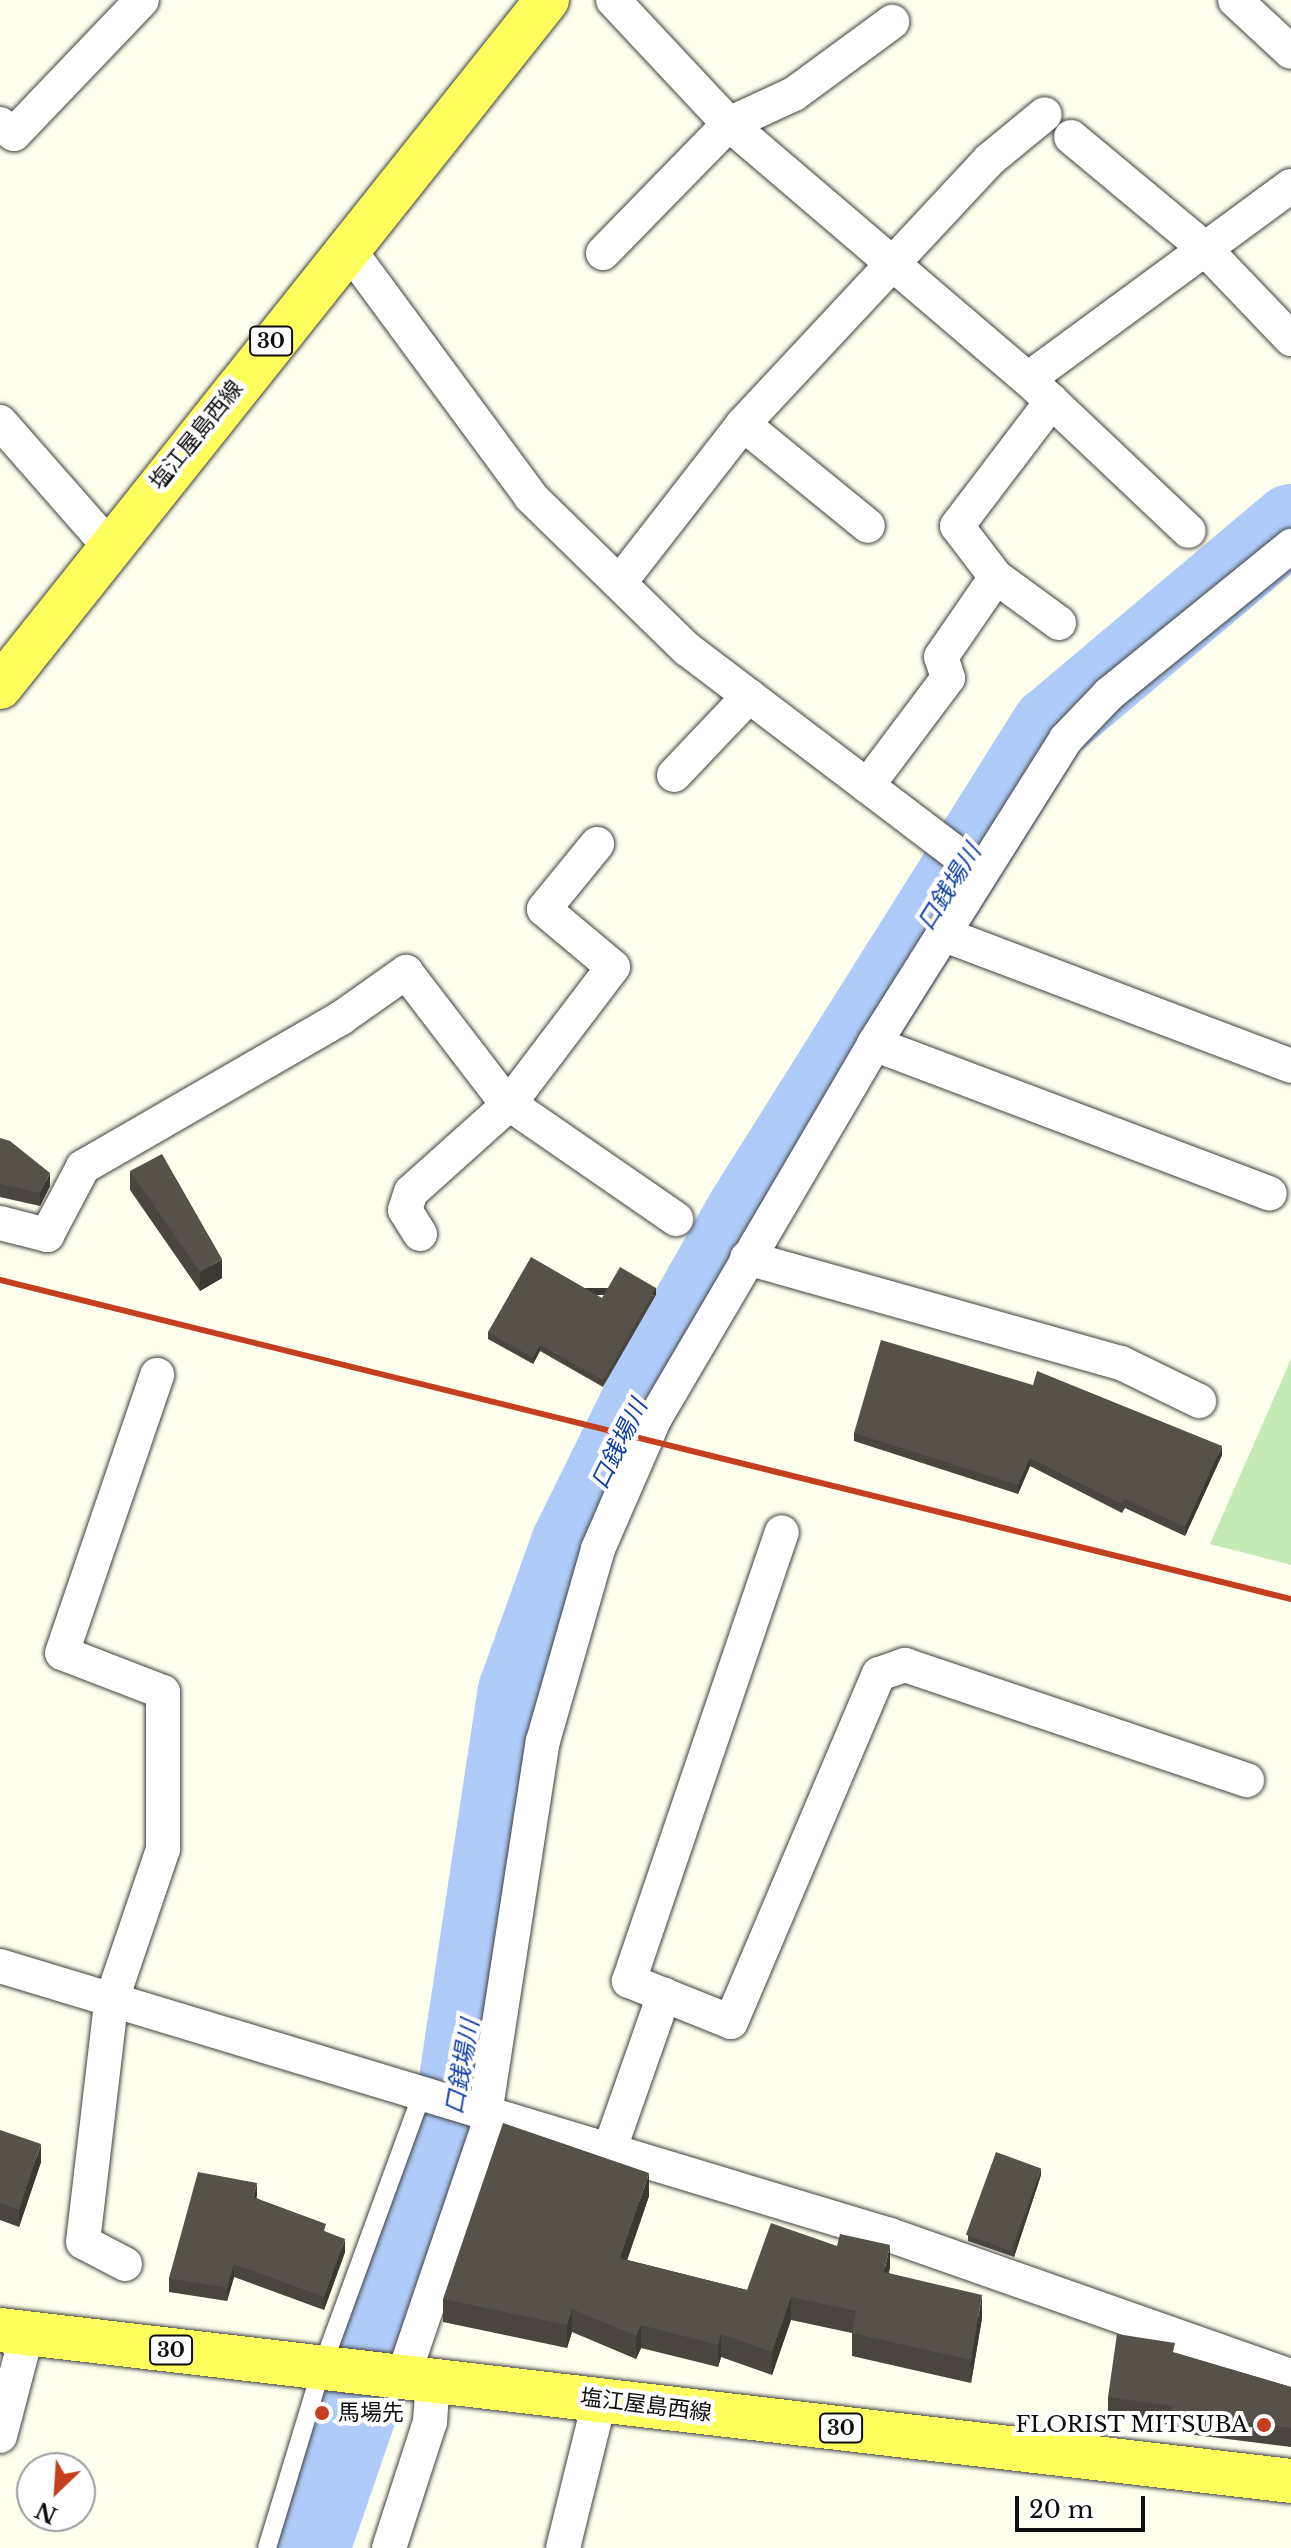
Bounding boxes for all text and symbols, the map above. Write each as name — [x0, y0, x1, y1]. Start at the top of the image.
road number: 30 — [249, 325, 293, 357]
street label: 塩江屋島西線 — [144, 375, 248, 495]
water label: 口銭場川 — [911, 839, 987, 935]
water label: 口銭場川 — [585, 1395, 653, 1493]
water label: 口銭場川 — [439, 2017, 485, 2117]
road number: 30 — [149, 2334, 193, 2366]
street label: 塩江屋島西線 — [579, 2384, 713, 2426]
place label: 馬場先 — [338, 2400, 404, 2426]
marker: 馬場先 — [313, 2404, 331, 2422]
road number: 30 — [819, 2412, 863, 2444]
place label: FLORIST MITSUBA — [1015, 2412, 1248, 2438]
marker: FLORIST MITSUBA — [1255, 2416, 1273, 2434]
north arrow — [16, 2452, 96, 2532]
scale bar — [1019, 2480, 1149, 2530]
text: 20 m — [1029, 2495, 1094, 2524]
text: N — [31, 2496, 62, 2529]

